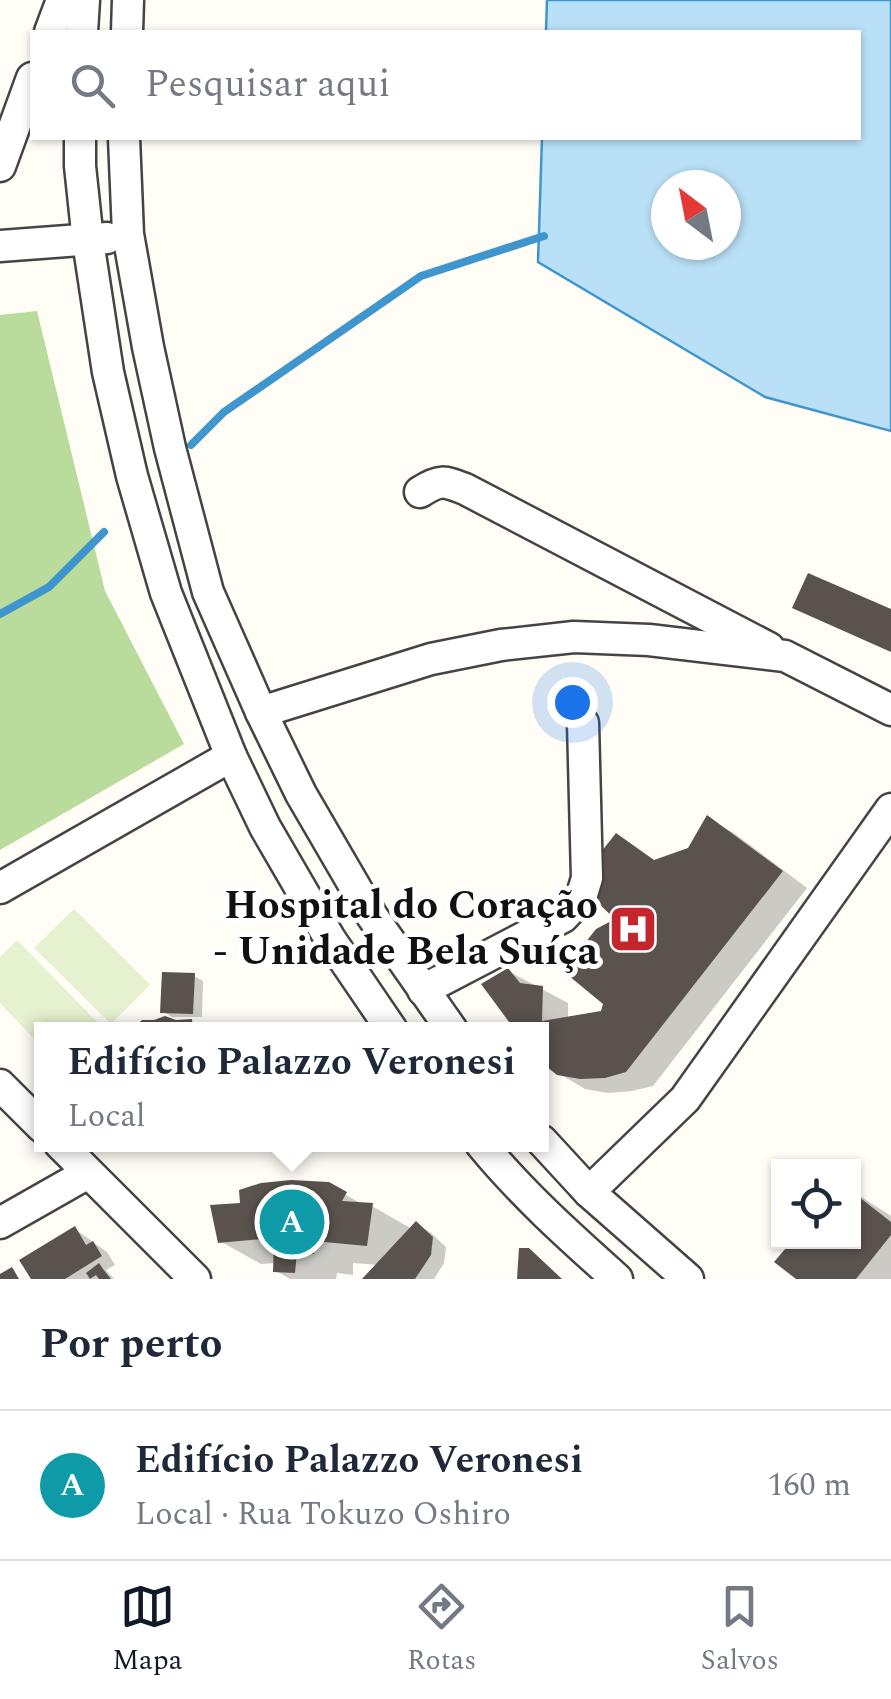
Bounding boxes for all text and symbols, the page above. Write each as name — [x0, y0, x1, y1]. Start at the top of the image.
search box — [30, 30, 861, 140]
text: Pesquisar aqui — [145, 56, 390, 114]
icon: search — [65, 58, 120, 113]
north arrow — [651, 170, 741, 260]
your location — [547, 677, 598, 728]
place label: Hospital do Coração - Unidade Bela Suíça — [213, 876, 598, 983]
hospital icon: Hospital do Coração - Unidade Bela Suíça — [607, 903, 659, 955]
popup — [34, 1022, 549, 1152]
text: Edifício Palazzo Veronesi — [68, 1034, 515, 1092]
text: Local — [68, 1092, 145, 1141]
map controls — [771, 1159, 861, 1249]
button: locate — [771, 1159, 861, 1249]
pin: A — [260, 1184, 324, 1260]
text: Por perto — [40, 1313, 222, 1376]
text: Edifício Palazzo Veronesi — [135, 1432, 583, 1490]
text: A — [60, 1461, 85, 1510]
text: 160 m — [767, 1461, 851, 1510]
text: Local · Rua Tokuzo Oshiro — [135, 1490, 511, 1539]
tab: Mapa — [112, 1579, 183, 1682]
tab: Rotas — [407, 1579, 476, 1682]
tab: Salvos — [701, 1579, 779, 1682]

